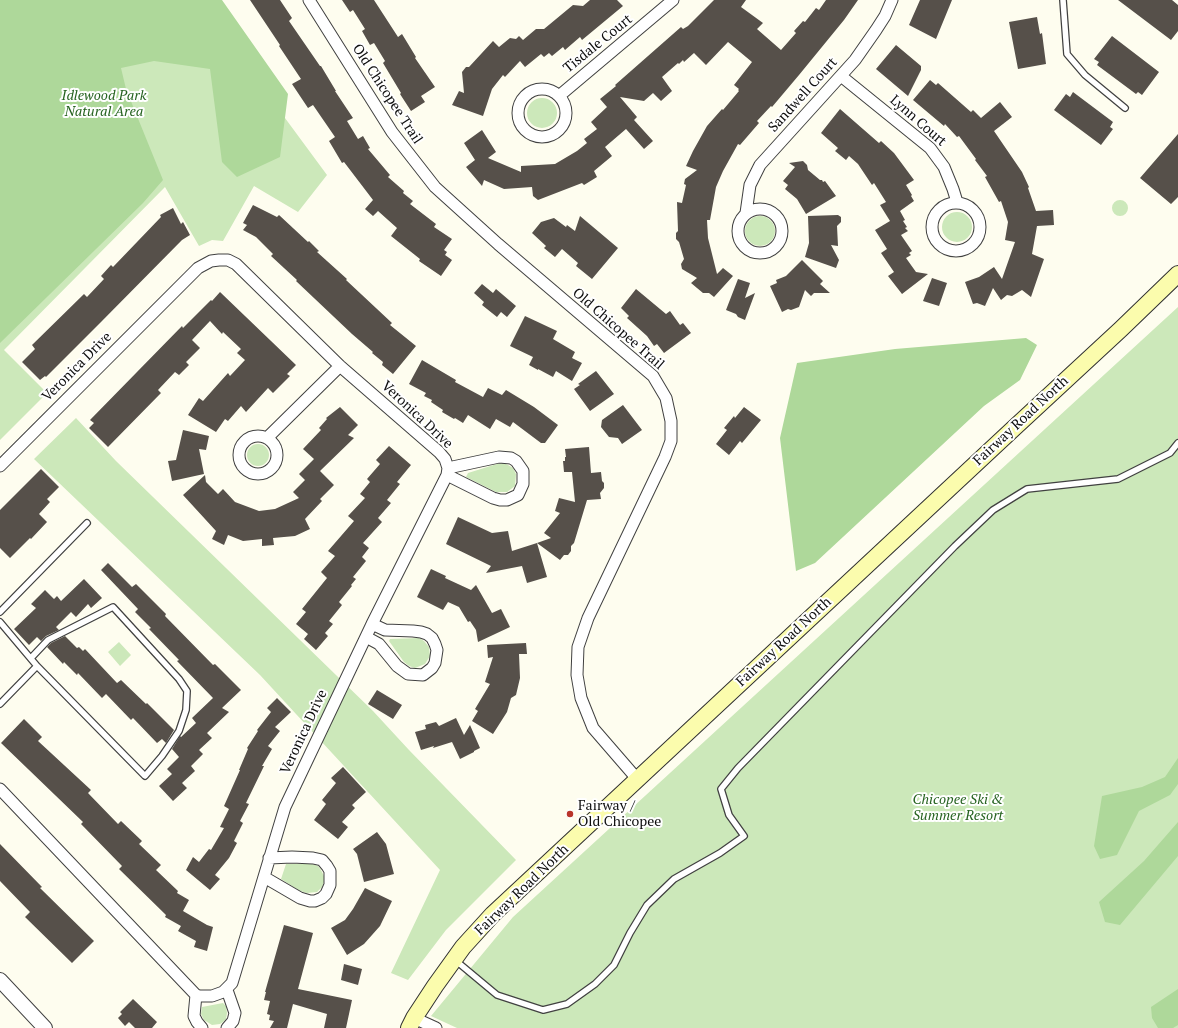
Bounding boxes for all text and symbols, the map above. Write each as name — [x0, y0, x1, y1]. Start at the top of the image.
street label: Tisdale Court — [560, 11, 636, 77]
street label: Old Chicopee Trail — [348, 41, 426, 147]
street label: Sandwell Court — [765, 54, 841, 136]
park label: Idlewood Park Natural Area — [62, 88, 146, 120]
street label: Lynn Court — [886, 92, 950, 150]
street label: Old Chicopee Trail — [569, 285, 667, 373]
street label: Veronica Drive — [39, 329, 115, 405]
street label: Fairway Road North — [970, 373, 1072, 469]
street label: Veronica Drive — [378, 378, 456, 452]
street label: Fairway Road North — [733, 594, 835, 690]
street label: Veronica Drive — [277, 687, 331, 777]
park label: Chicopee Ski & Summer Resort — [913, 792, 1003, 824]
place label: Fairway / Old Chicopee — [578, 798, 661, 830]
marker: Fairway / Old Chicopee — [565, 809, 575, 819]
street label: Fairway Road North — [472, 841, 572, 939]

